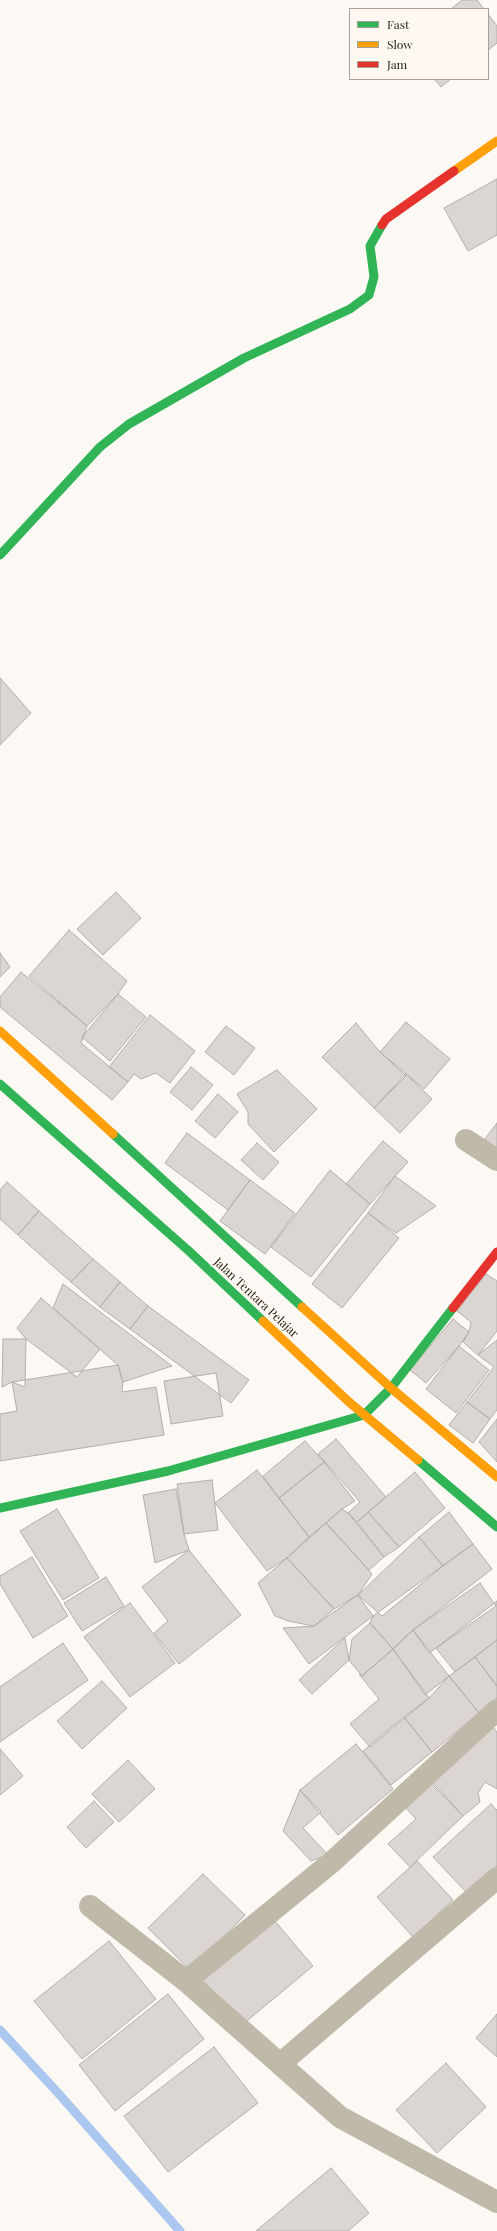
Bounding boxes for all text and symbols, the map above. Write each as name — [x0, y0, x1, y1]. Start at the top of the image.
legend — [349, 8, 489, 80]
text: Fast — [387, 16, 409, 32]
text: Slow — [387, 36, 413, 52]
text: Jam — [387, 56, 407, 72]
street label: Jalan Tentara Pelajar — [211, 1255, 301, 1341]

